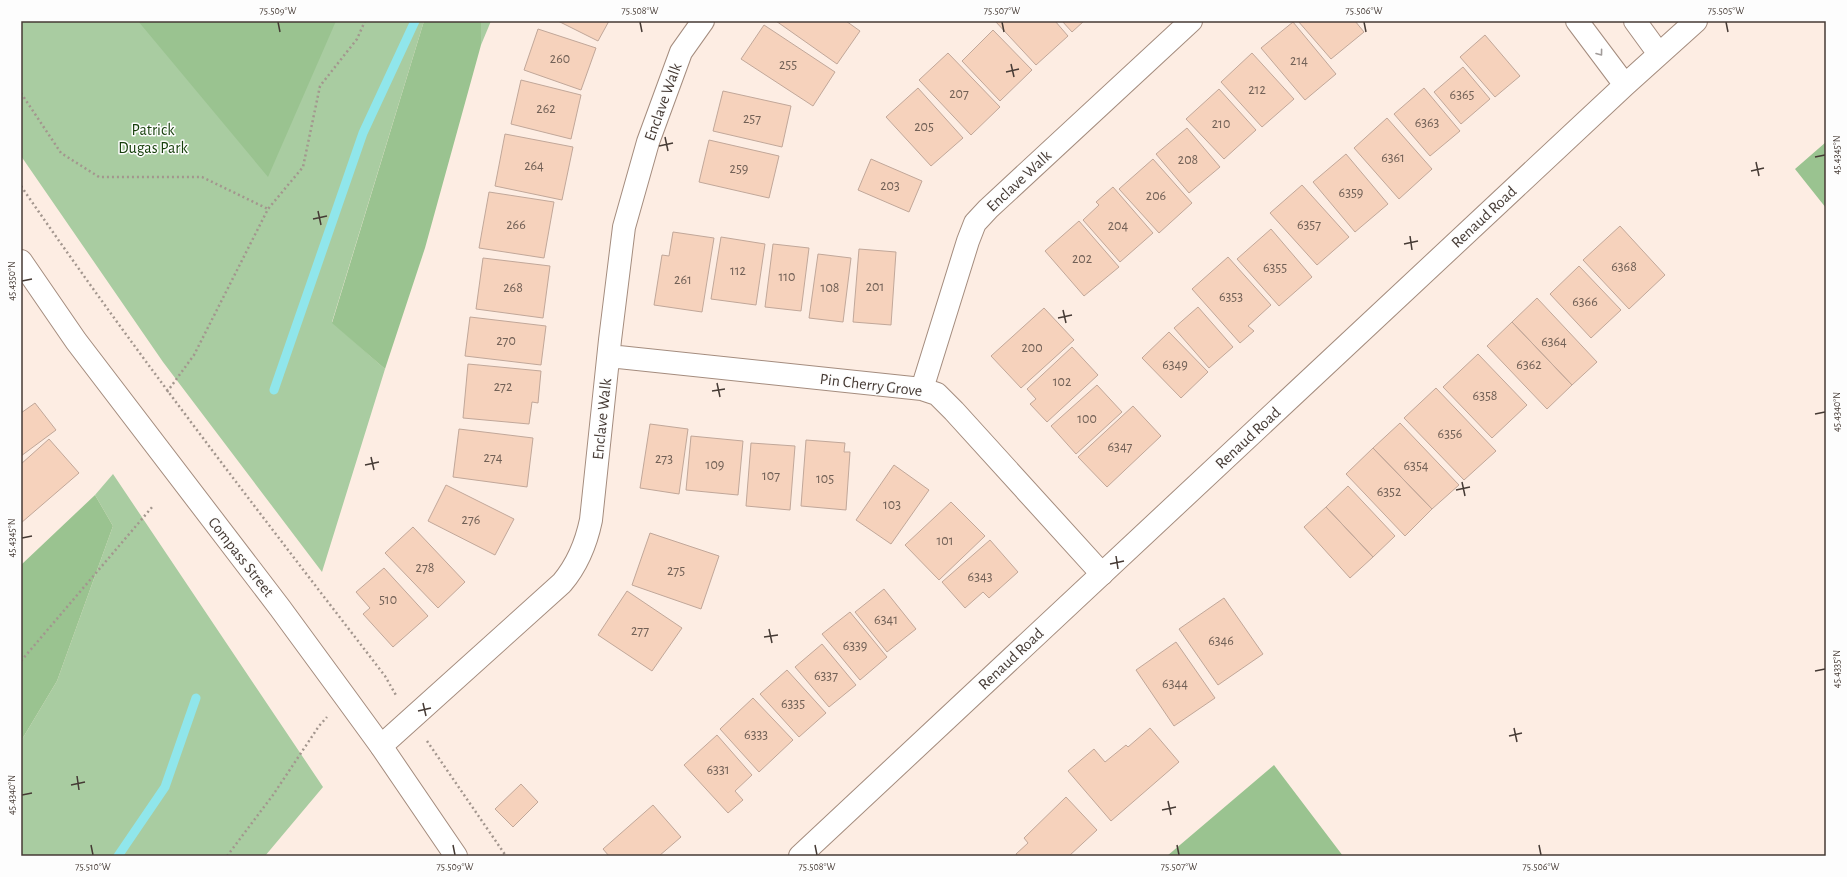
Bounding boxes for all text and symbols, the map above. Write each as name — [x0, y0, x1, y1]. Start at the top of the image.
text: 75.509°W — [260, 6, 296, 16]
text: 75.508°W — [622, 6, 658, 16]
text: 75.507°W — [984, 6, 1020, 16]
text: 75.506°W — [1346, 6, 1382, 16]
text: 75.505°W — [1708, 6, 1744, 16]
one-way arrow — [1595, 48, 1602, 55]
house number: 260 — [550, 52, 570, 66]
house number: 214 — [1290, 54, 1308, 68]
house number: 255 — [779, 58, 797, 72]
street label: Enclave Walk — [642, 60, 685, 143]
house number: 212 — [1248, 83, 1266, 97]
house number: 207 — [949, 87, 969, 101]
house number: 6365 — [1450, 88, 1475, 102]
house number: 262 — [536, 102, 556, 116]
house number: 257 — [743, 112, 761, 126]
house number: 6363 — [1415, 116, 1440, 130]
house number: 210 — [1212, 117, 1230, 131]
house number: 205 — [914, 120, 934, 134]
park label: Patrick Dugas Park — [118, 122, 189, 156]
text: 45.4345°N — [1832, 136, 1842, 174]
street label: Enclave Walk — [984, 147, 1055, 215]
house number: 6361 — [1381, 151, 1405, 165]
house number: 208 — [1178, 153, 1198, 167]
house number: 264 — [524, 159, 544, 173]
house number: 259 — [730, 162, 748, 176]
house number: 203 — [880, 179, 900, 193]
street label: Renaud Road — [1448, 183, 1520, 251]
house number: 6359 — [1339, 186, 1363, 200]
house number: 206 — [1146, 189, 1166, 203]
house number: 266 — [506, 218, 526, 232]
house number: 6357 — [1297, 218, 1321, 232]
house number: 204 — [1108, 219, 1129, 233]
house number: 202 — [1072, 252, 1092, 266]
house number: 6368 — [1611, 260, 1637, 274]
text: 45.4350°N — [7, 261, 17, 301]
house number: 6355 — [1263, 261, 1287, 275]
house number: 112 — [730, 264, 746, 278]
house number: 110 — [778, 270, 796, 284]
house number: 261 — [674, 273, 692, 287]
house number: 201 — [866, 280, 884, 294]
house number: 268 — [503, 281, 523, 295]
house number: 108 — [821, 281, 839, 295]
house number: 6353 — [1219, 290, 1243, 304]
house number: 6366 — [1572, 295, 1598, 309]
house number: 270 — [496, 334, 516, 348]
house number: 6364 — [1541, 335, 1567, 349]
house number: 200 — [1021, 341, 1043, 355]
house number: 6349 — [1162, 358, 1188, 372]
house number: 6362 — [1516, 358, 1542, 372]
street label: Pin Cherry Grove — [819, 371, 923, 400]
house number: 102 — [1053, 375, 1071, 389]
street label: Enclave Walk — [590, 377, 614, 460]
house number: 272 — [494, 380, 512, 394]
house number: 6358 — [1473, 389, 1497, 403]
text: 45.4340°N — [1832, 392, 1842, 432]
street label: Renaud Road — [1212, 404, 1284, 472]
house number: 100 — [1077, 412, 1097, 426]
house number: 6356 — [1438, 427, 1462, 441]
house number: 6347 — [1108, 440, 1133, 454]
house number: 274 — [484, 451, 503, 465]
house number: 273 — [655, 452, 673, 466]
house number: 109 — [706, 458, 724, 472]
house number: 6354 — [1404, 459, 1429, 473]
house number: 107 — [762, 469, 780, 483]
house number: 105 — [816, 472, 834, 486]
house number: 6352 — [1377, 485, 1401, 499]
house number: 103 — [883, 498, 901, 512]
house number: 276 — [462, 513, 480, 527]
street label: Compass Street — [205, 514, 277, 600]
text: 45.4345°N — [7, 519, 17, 557]
house number: 101 — [936, 534, 954, 548]
house number: 278 — [416, 561, 434, 575]
house number: 275 — [667, 564, 685, 578]
house number: 6343 — [968, 570, 993, 584]
house number: 510 — [379, 593, 397, 607]
house number: 6341 — [874, 613, 898, 627]
house number: 277 — [631, 624, 649, 638]
street label: Renaud Road — [975, 625, 1047, 693]
house number: 6346 — [1208, 634, 1234, 648]
house number: 6339 — [843, 639, 867, 653]
text: 45.4335°N — [1832, 650, 1842, 688]
house number: 6337 — [814, 669, 838, 683]
house number: 6344 — [1162, 677, 1188, 691]
house number: 6335 — [781, 697, 805, 711]
house number: 6333 — [744, 728, 768, 742]
house number: 6331 — [707, 763, 729, 777]
text: 45.4340°N — [7, 775, 17, 815]
text: 75.510°W — [75, 862, 111, 872]
text: 75.509°W — [437, 862, 473, 872]
text: 75.508°W — [799, 862, 835, 872]
text: 75.507°W — [1161, 862, 1197, 872]
text: 75.506°W — [1523, 862, 1559, 872]

